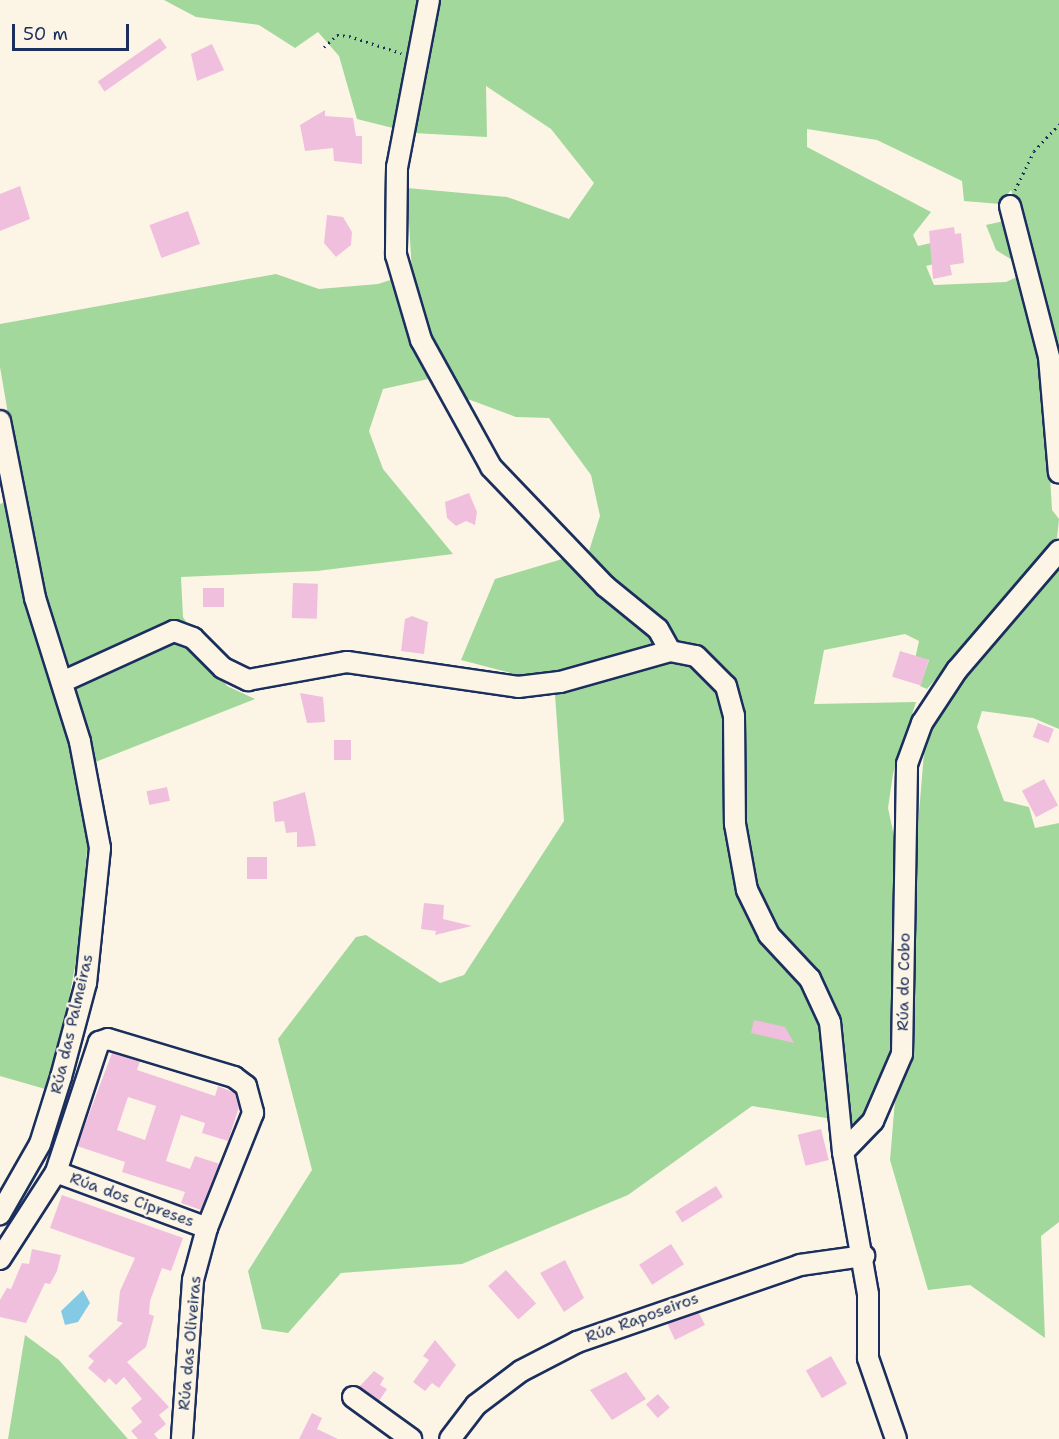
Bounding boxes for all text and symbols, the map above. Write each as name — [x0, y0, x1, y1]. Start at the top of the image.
scale bar — [15, 12, 132, 50]
text: 50 m — [23, 22, 68, 46]
street label: Rúa do Cobo — [894, 933, 914, 1031]
street label: Rúa das Palmeiras — [47, 952, 97, 1096]
street label: Rúa dos Cipreses — [67, 1169, 197, 1231]
street label: Rúa das Oliveiras — [175, 1275, 205, 1411]
street label: Rúa Raposeiros — [583, 1289, 701, 1347]

